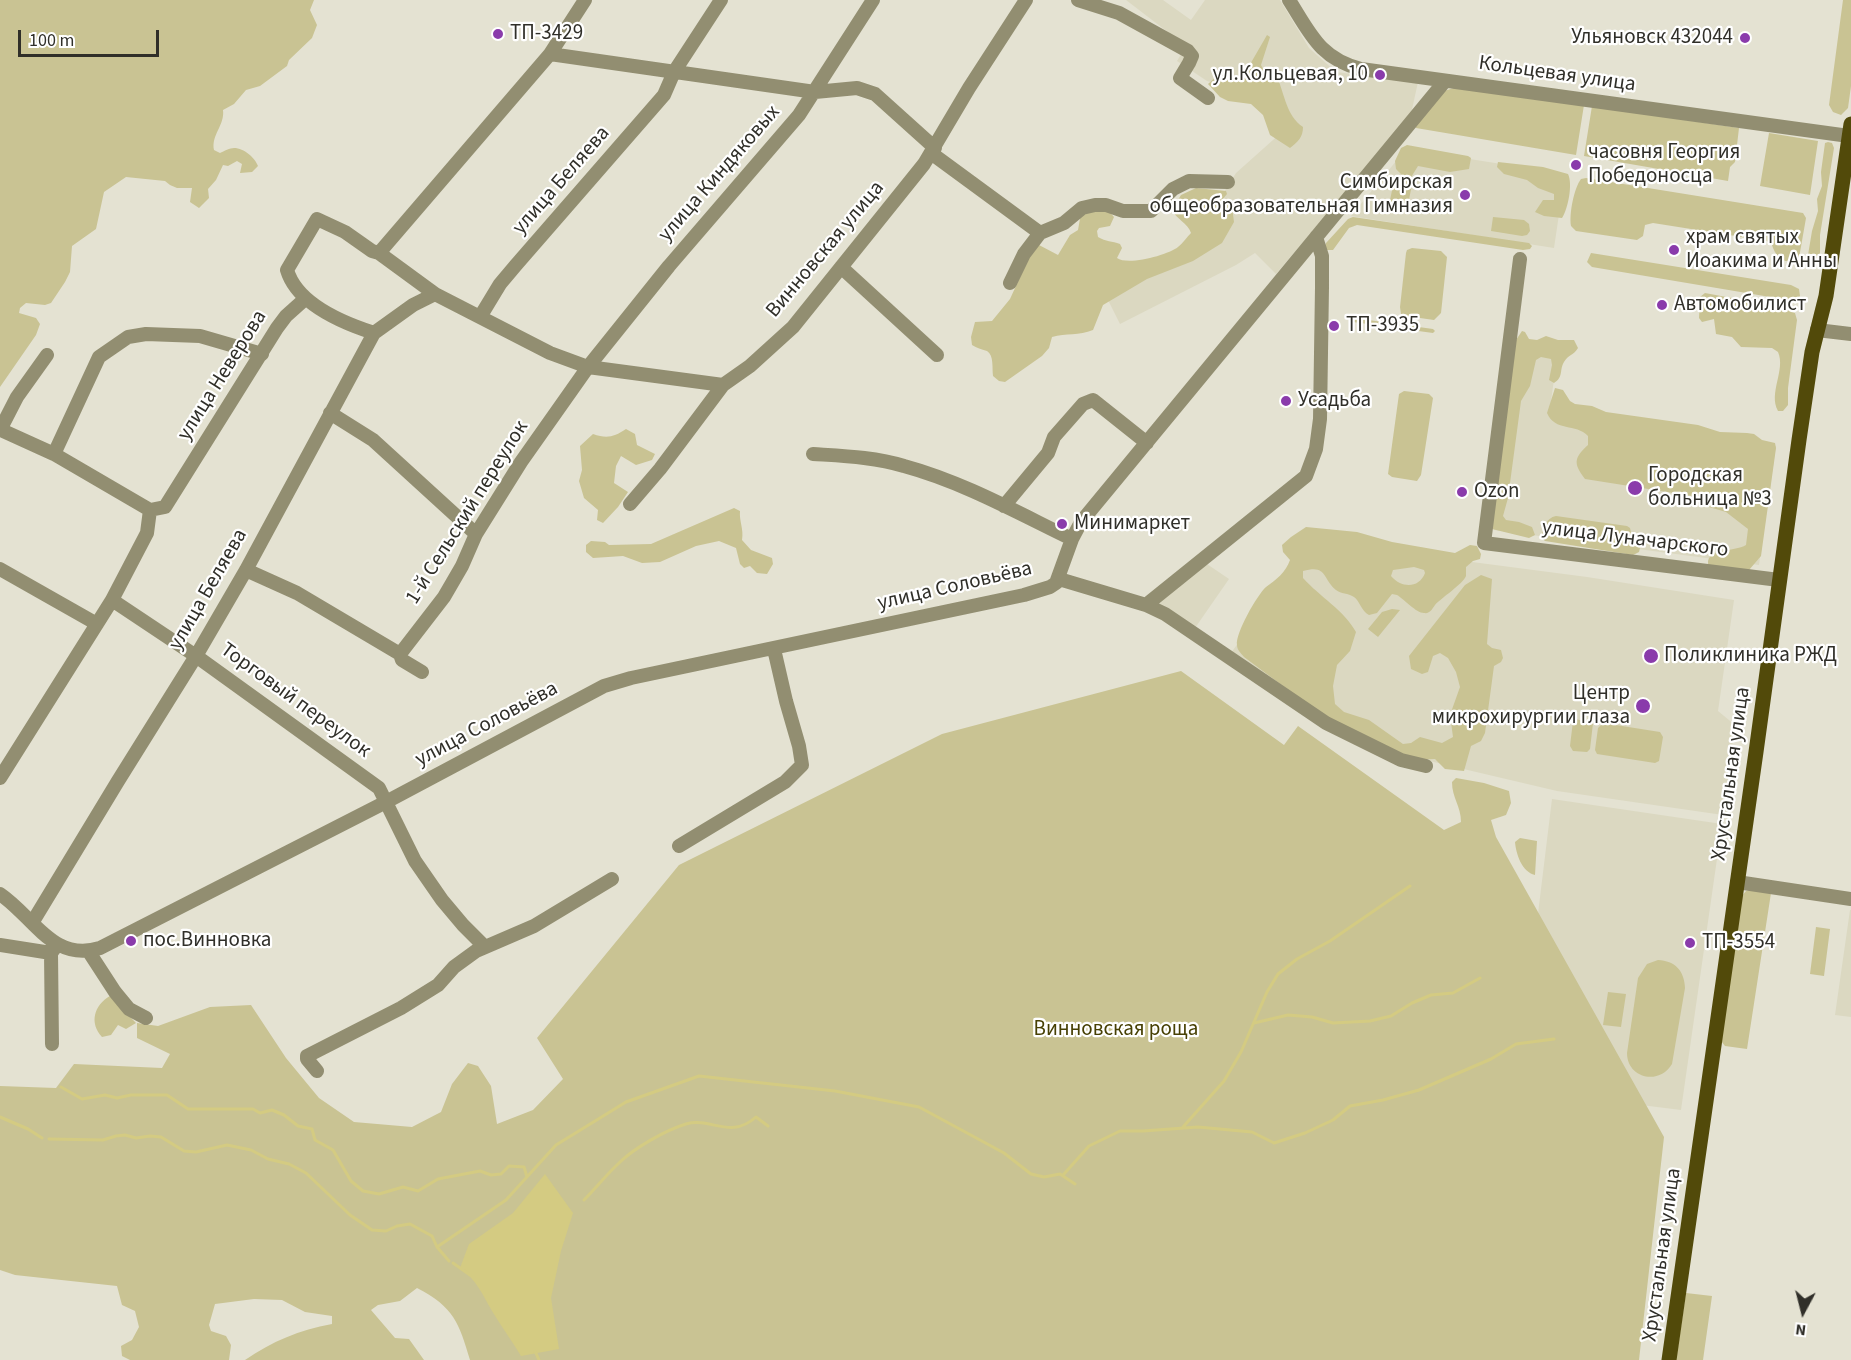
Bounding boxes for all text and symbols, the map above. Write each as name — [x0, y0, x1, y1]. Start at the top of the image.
scale bar — [21, 18, 162, 56]
place label: ТП-3429 — [510, 21, 583, 47]
place label: Ульяновск 432044 — [1571, 25, 1733, 51]
marker: ТП-3429 — [491, 27, 505, 41]
text: 100 m — [29, 28, 74, 53]
marker: Ульяновск 432044 — [1738, 31, 1752, 45]
street label: Кольцевая улица — [1477, 52, 1637, 98]
place label: ул.Кольцевая, 10 — [1213, 62, 1368, 88]
marker: ул.Кольцевая, 10 — [1373, 68, 1387, 82]
street label: улица Киндяковых — [654, 101, 786, 247]
street label: улица Беляева — [508, 122, 616, 240]
place label: часовня Георгия Победоносца — [1588, 140, 1740, 190]
marker: часовня Георгия Победоносца — [1569, 158, 1583, 172]
place label: Симбирская общеобразовательная Гимназия — [1149, 170, 1453, 220]
street label: Винновская улица — [762, 177, 890, 323]
marker: Симбирская общеобразовательная Гимназия — [1458, 188, 1472, 202]
place label: храм святых Иоакима и Анны — [1686, 225, 1837, 275]
marker: храм святых Иоакима и Анны — [1667, 243, 1681, 257]
place label: Автомобилист — [1674, 292, 1806, 318]
marker: Автомобилист — [1655, 298, 1669, 312]
street label: улица Неверова — [173, 306, 273, 446]
place label: ТП-3935 — [1346, 313, 1419, 339]
marker: ТП-3935 — [1327, 319, 1341, 333]
place label: Усадьба — [1298, 388, 1371, 414]
marker: Усадьба — [1279, 394, 1293, 408]
street label: 1-й Сельский переулок — [401, 417, 535, 609]
place label: Городская больница №3 — [1648, 463, 1772, 513]
place label: Ozon — [1474, 479, 1519, 505]
marker: Городская больница №3 — [1626, 479, 1644, 497]
marker: Ozon — [1455, 485, 1469, 499]
place label: Минимаркет — [1074, 511, 1190, 537]
street label: улица Луначарского — [1540, 516, 1730, 564]
marker: Минимаркет — [1055, 517, 1069, 531]
street label: улица Беляева — [164, 525, 254, 655]
street label: улица Соловьёва — [875, 557, 1035, 617]
street label: Торговый переулок — [215, 638, 375, 764]
place label: Поликлиника РЖД — [1664, 643, 1837, 669]
marker: Поликлиника РЖД — [1642, 647, 1660, 665]
street label: улица Соловьёва — [411, 677, 563, 773]
place label: Центр микрохирургии глаза — [1432, 681, 1630, 731]
street label: Хрустальная улица — [1707, 686, 1757, 862]
marker: Центр микрохирургии глаза — [1634, 697, 1652, 715]
place label: пос.Винновка — [143, 928, 271, 954]
place label: ТП-3554 — [1702, 930, 1775, 956]
marker: пос.Винновка — [124, 934, 138, 948]
marker: ТП-3554 — [1683, 936, 1697, 950]
park label: Винновская роща — [1034, 1017, 1198, 1043]
street label: Хрустальная улица — [1638, 1167, 1688, 1343]
north arrow — [1773, 1282, 1833, 1342]
text: N — [1794, 1318, 1807, 1341]

